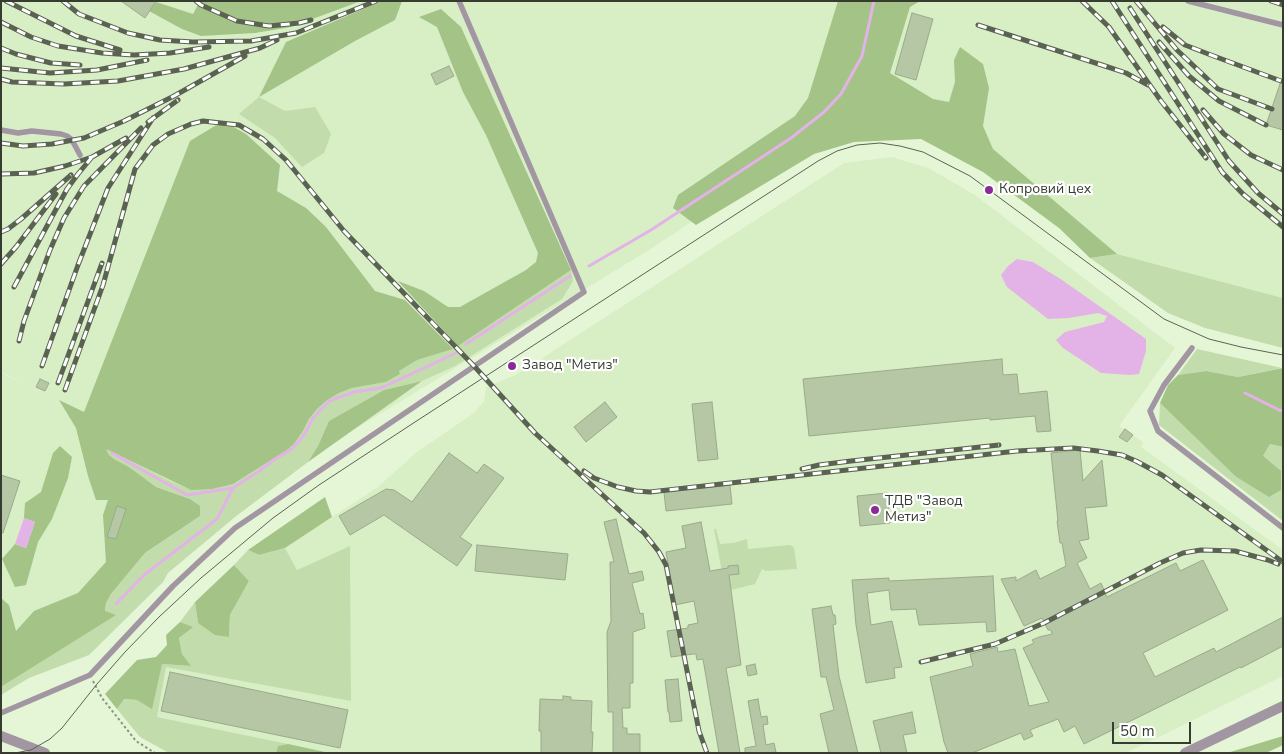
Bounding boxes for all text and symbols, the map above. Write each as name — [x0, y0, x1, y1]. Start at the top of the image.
place label: Копровий цех — [999, 182, 1091, 198]
marker: Копровий цех — [983, 184, 995, 196]
place label: Завод "Метиз" — [522, 358, 618, 374]
marker: Завод "Метиз" — [506, 360, 518, 372]
place label: ТДВ "Завод Метиз" — [885, 494, 963, 526]
marker: ТДВ "Завод Метиз" — [869, 504, 881, 516]
scale bar — [1114, 712, 1193, 744]
text: 50 m — [1120, 721, 1155, 741]

